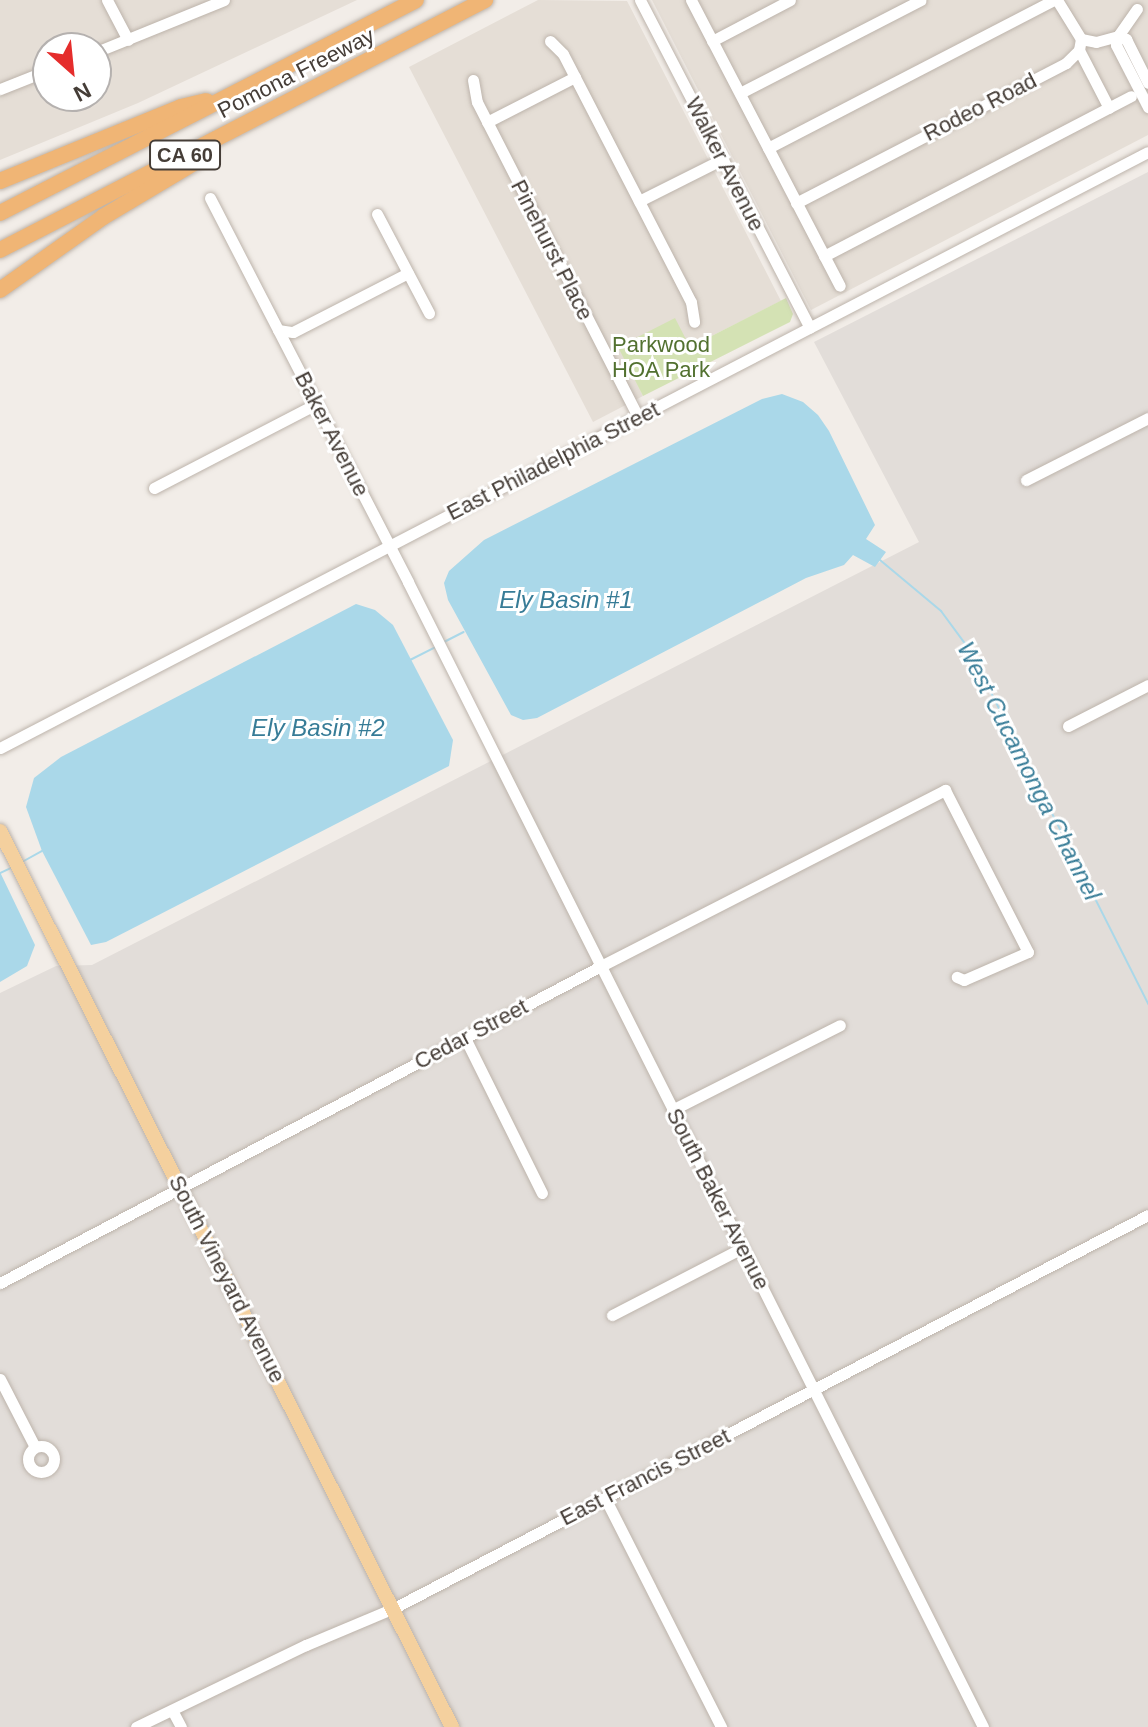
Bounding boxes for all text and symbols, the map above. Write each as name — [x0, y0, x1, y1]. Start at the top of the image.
street label: Pomona Freeway — [213, 22, 379, 124]
north arrow — [32, 32, 112, 112]
street label: Rodeo Road — [919, 67, 1041, 147]
text: N — [69, 77, 95, 107]
street label: Walker Avenue — [680, 92, 770, 236]
road number: CA 60 — [147, 139, 223, 171]
street label: Pinehurst Place — [505, 175, 599, 325]
park label: Parkwood HOA Park — [611, 331, 711, 382]
street label: Baker Avenue — [289, 367, 375, 501]
street label: East Philadelphia Street — [442, 396, 664, 526]
water label: Ely Basin #1 — [499, 586, 633, 614]
water label: West Cucamonga Channel — [951, 637, 1107, 905]
water label: Ely Basin #2 — [251, 714, 385, 742]
street label: Cedar Street — [410, 993, 532, 1075]
street label: South Baker Avenue — [661, 1103, 775, 1295]
street label: South Vineyard Avenue — [163, 1170, 291, 1388]
street label: East Francis Street — [556, 1423, 734, 1531]

